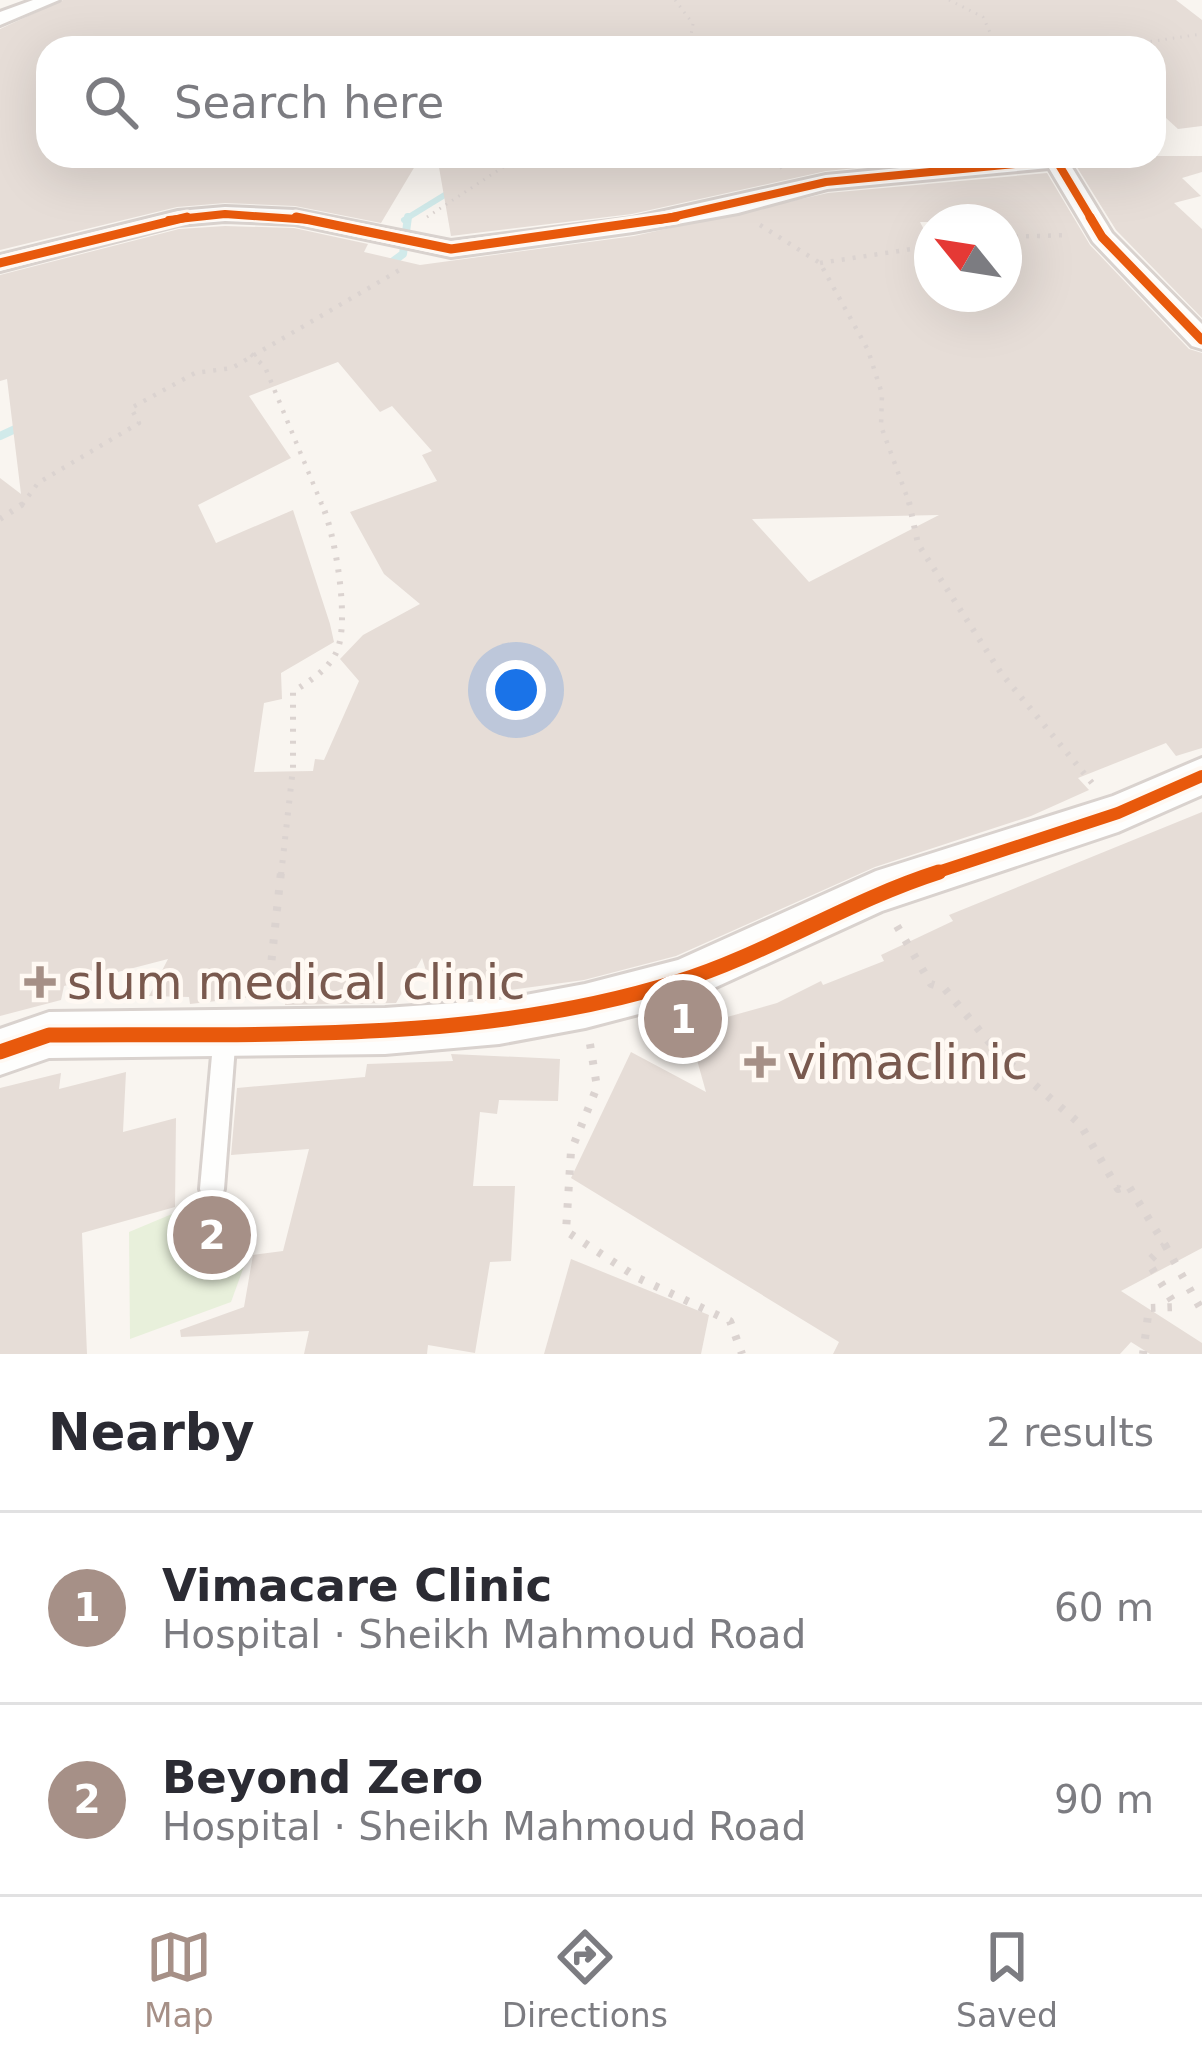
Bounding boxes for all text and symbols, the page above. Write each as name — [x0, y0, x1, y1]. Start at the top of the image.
search box — [36, 36, 1166, 168]
icon: search — [78, 69, 144, 135]
text: Search here — [174, 76, 444, 129]
north arrow — [914, 204, 1022, 312]
your location — [486, 660, 546, 720]
place label: slum medical clinic — [67, 954, 525, 1010]
marker: slum medical clinic — [24, 966, 56, 998]
pin: 1 — [644, 974, 722, 1064]
place label: vimaclinic — [787, 1034, 1028, 1090]
marker: vimaclinic — [744, 1046, 776, 1078]
pin: 2 — [173, 1190, 251, 1280]
text: Nearby — [48, 1403, 255, 1462]
text: 2 results — [986, 1410, 1154, 1455]
text: Vimacare Clinic — [162, 1559, 552, 1612]
text: 1 — [73, 1585, 101, 1630]
text: 60 m — [1054, 1585, 1154, 1630]
text: Hospital · Sheikh Mahmoud Road — [162, 1612, 806, 1657]
text: Beyond Zero — [162, 1751, 483, 1804]
text: 2 — [73, 1777, 101, 1822]
text: 90 m — [1054, 1777, 1154, 1822]
text: Hospital · Sheikh Mahmoud Road — [162, 1804, 806, 1849]
tab: Map — [144, 1924, 214, 2035]
tab: Directions — [502, 1924, 668, 2035]
tab: Saved — [956, 1924, 1058, 2035]

